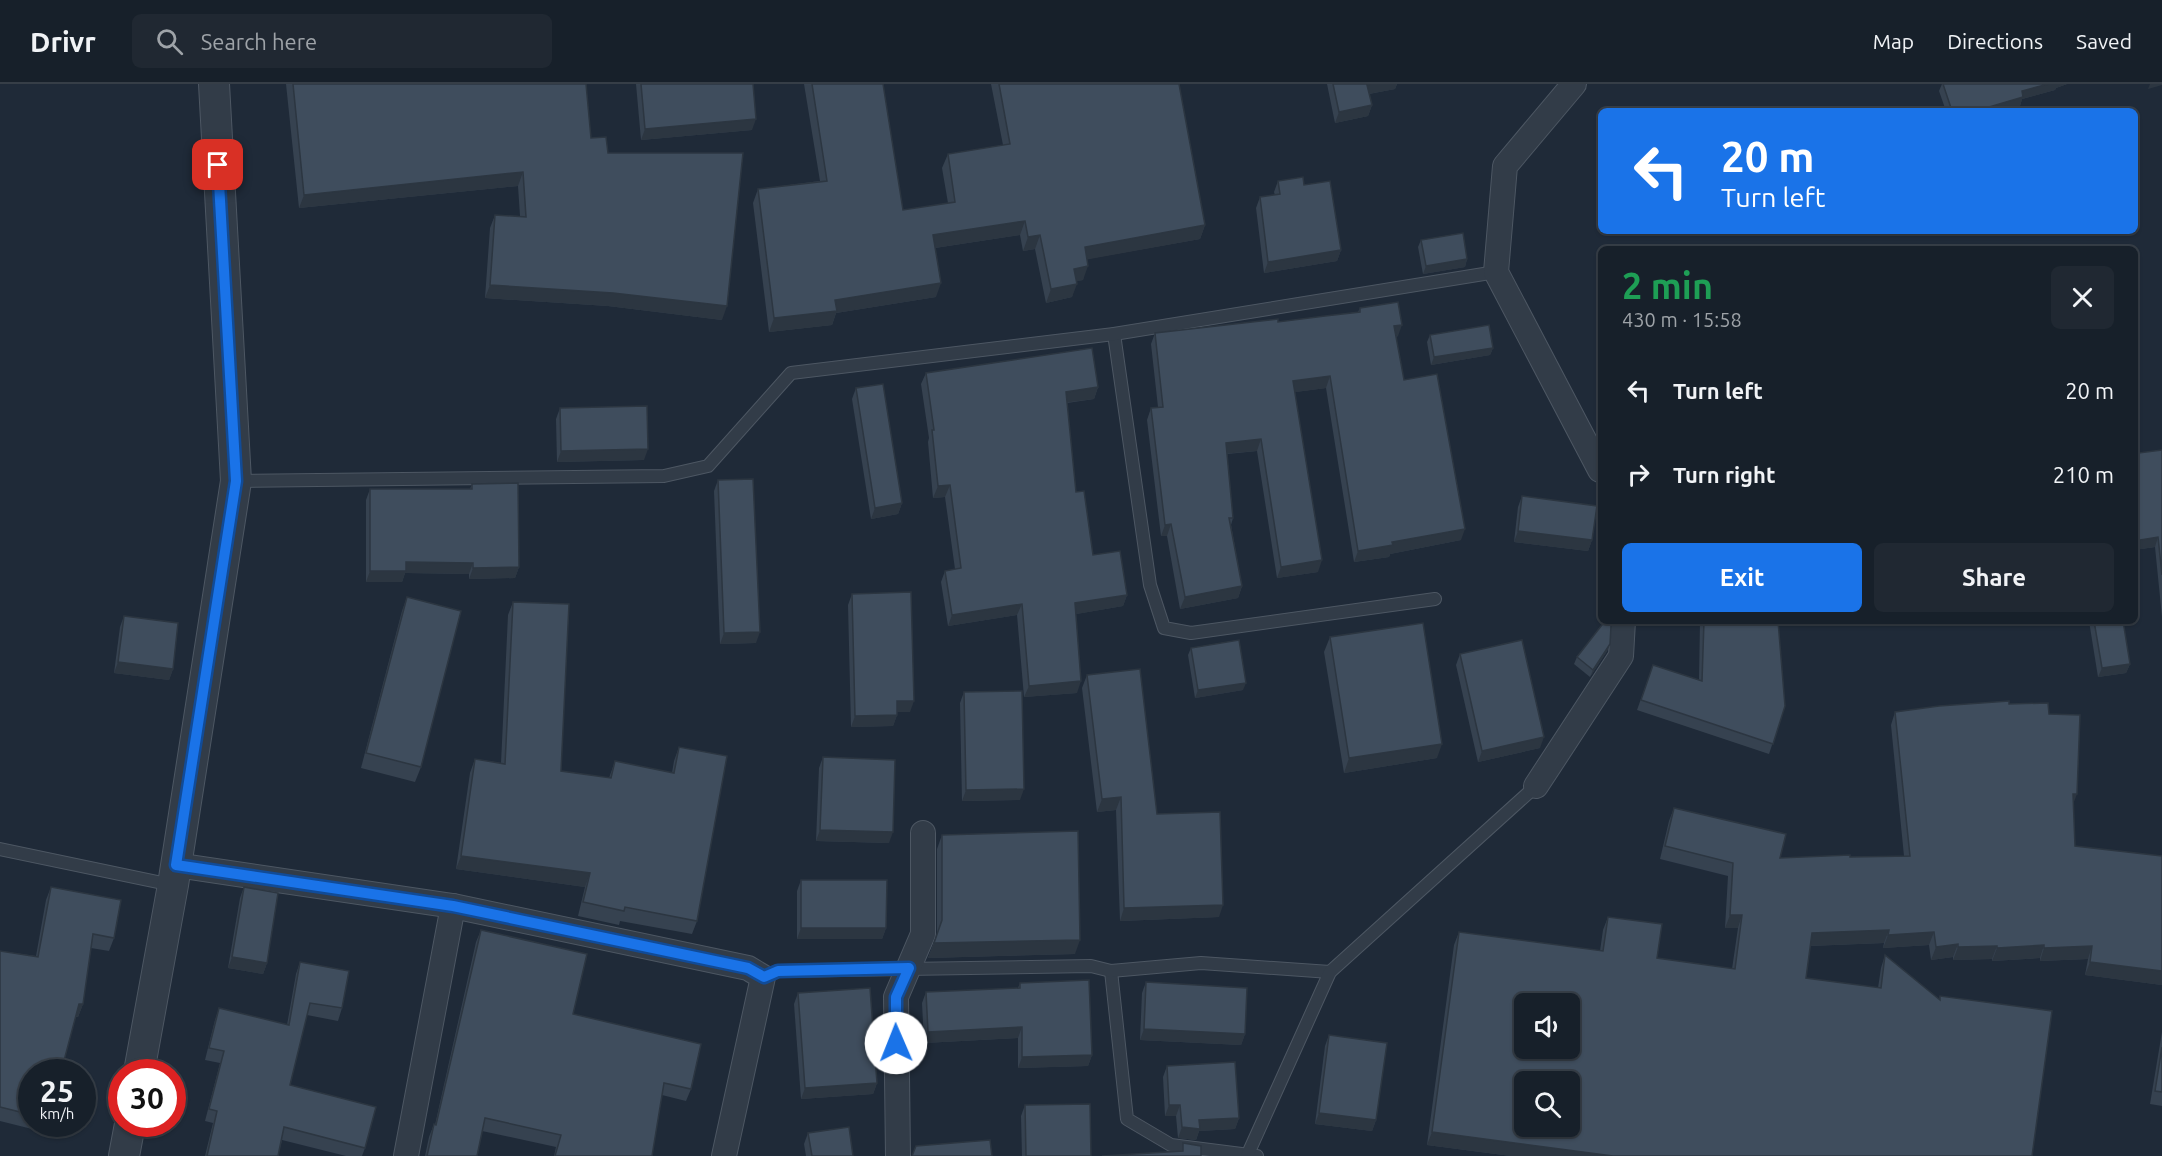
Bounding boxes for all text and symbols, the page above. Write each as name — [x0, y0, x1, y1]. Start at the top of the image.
search box — [132, 14, 552, 68]
icon: search — [153, 25, 186, 58]
text: Drivr — [30, 26, 96, 57]
text: Search here — [201, 29, 317, 54]
text: Map — [1873, 29, 1914, 53]
text: Directions — [1947, 29, 2043, 53]
text: Saved — [2076, 29, 2132, 53]
icon: left — [1622, 132, 1700, 210]
text: 20 m — [1721, 133, 1815, 180]
pin — [192, 139, 243, 190]
icon: arrive — [201, 148, 234, 181]
text: Turn left — [1721, 182, 1825, 212]
text: 2 min — [1622, 265, 1713, 306]
button: close — [2051, 266, 2114, 329]
text: 430 m · 15:58 — [1622, 308, 1742, 331]
icon: left — [1622, 374, 1655, 407]
text: Turn left — [1673, 378, 1763, 403]
text: 20 m — [2065, 378, 2114, 403]
icon: right — [1622, 458, 1655, 491]
text: Turn right — [1673, 462, 1775, 487]
text: 210 m — [2053, 462, 2114, 487]
button: Exit — [1622, 543, 1862, 612]
button: Share — [1874, 543, 2114, 612]
map controls — [1514, 993, 1580, 1137]
button: sound — [1514, 993, 1580, 1059]
position arrow — [864, 1011, 928, 1075]
speed limit sign: 30 — [108, 1059, 186, 1137]
button: search — [1514, 1071, 1580, 1137]
text: 25 — [40, 1074, 74, 1108]
text: km/h — [40, 1105, 74, 1122]

